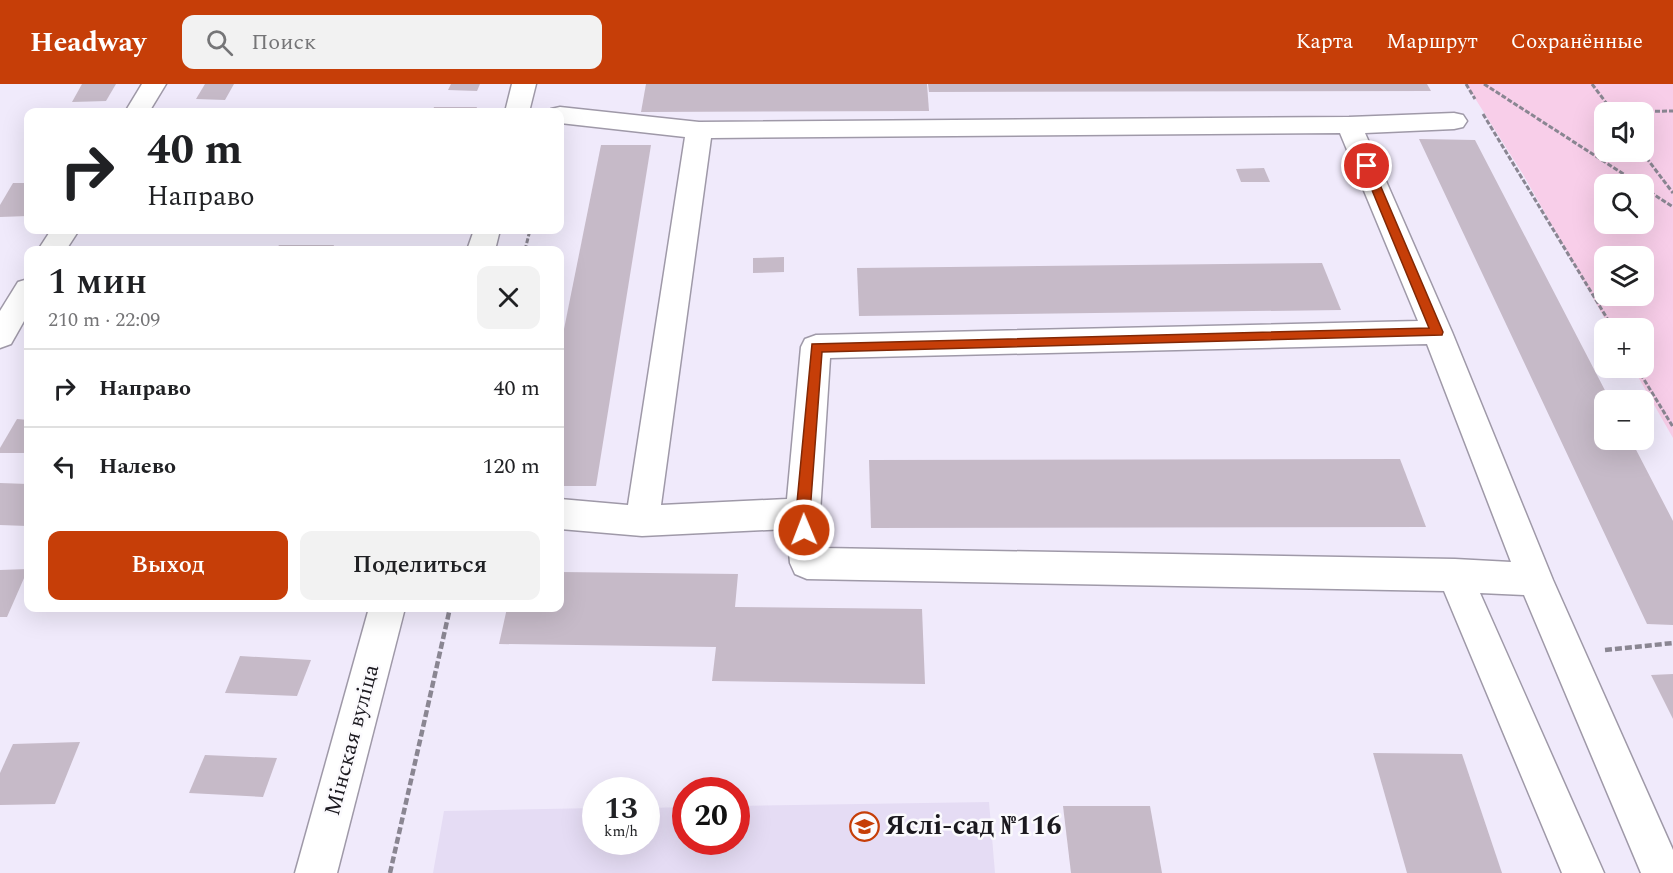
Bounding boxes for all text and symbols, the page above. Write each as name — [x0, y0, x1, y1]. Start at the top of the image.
search box — [182, 15, 602, 69]
text: Headway — [30, 21, 146, 64]
icon: search — [203, 26, 236, 59]
text: Поиск — [251, 26, 316, 59]
text: Карта — [1296, 26, 1353, 58]
text: Маршрут — [1386, 26, 1478, 58]
text: Сохранённые — [1511, 26, 1643, 58]
map controls — [1594, 102, 1654, 450]
button: sound — [1594, 102, 1654, 162]
text: 40 m — [147, 119, 242, 182]
icon: right — [48, 132, 126, 210]
pin — [1341, 140, 1392, 191]
icon: arrive — [1350, 149, 1383, 182]
button: search — [1594, 174, 1654, 234]
text: Направо — [147, 176, 255, 218]
button: layers — [1594, 246, 1654, 306]
text: 1 мин — [48, 255, 147, 310]
button: close — [477, 266, 540, 329]
text: 210 m · 22:09 — [48, 305, 160, 335]
button: + — [1594, 318, 1654, 378]
icon: right — [48, 372, 81, 405]
text: Направо — [99, 372, 191, 405]
text: 40 m — [494, 372, 540, 405]
button: − — [1594, 390, 1654, 450]
icon: left — [48, 450, 81, 483]
text: Налево — [99, 450, 176, 483]
text: 120 m — [483, 450, 540, 483]
position arrow — [772, 498, 836, 562]
button: Выход — [48, 531, 288, 600]
button: Поделиться — [300, 531, 540, 600]
street label: Мінская вуліца — [316, 660, 388, 819]
speed limit sign: 20 — [672, 777, 750, 855]
text: 13 — [604, 786, 638, 832]
place label: Яслі-сад №116 — [885, 805, 1062, 847]
school or university icon: Яслі-сад №116 — [848, 810, 880, 842]
text: km/h — [604, 820, 638, 843]

